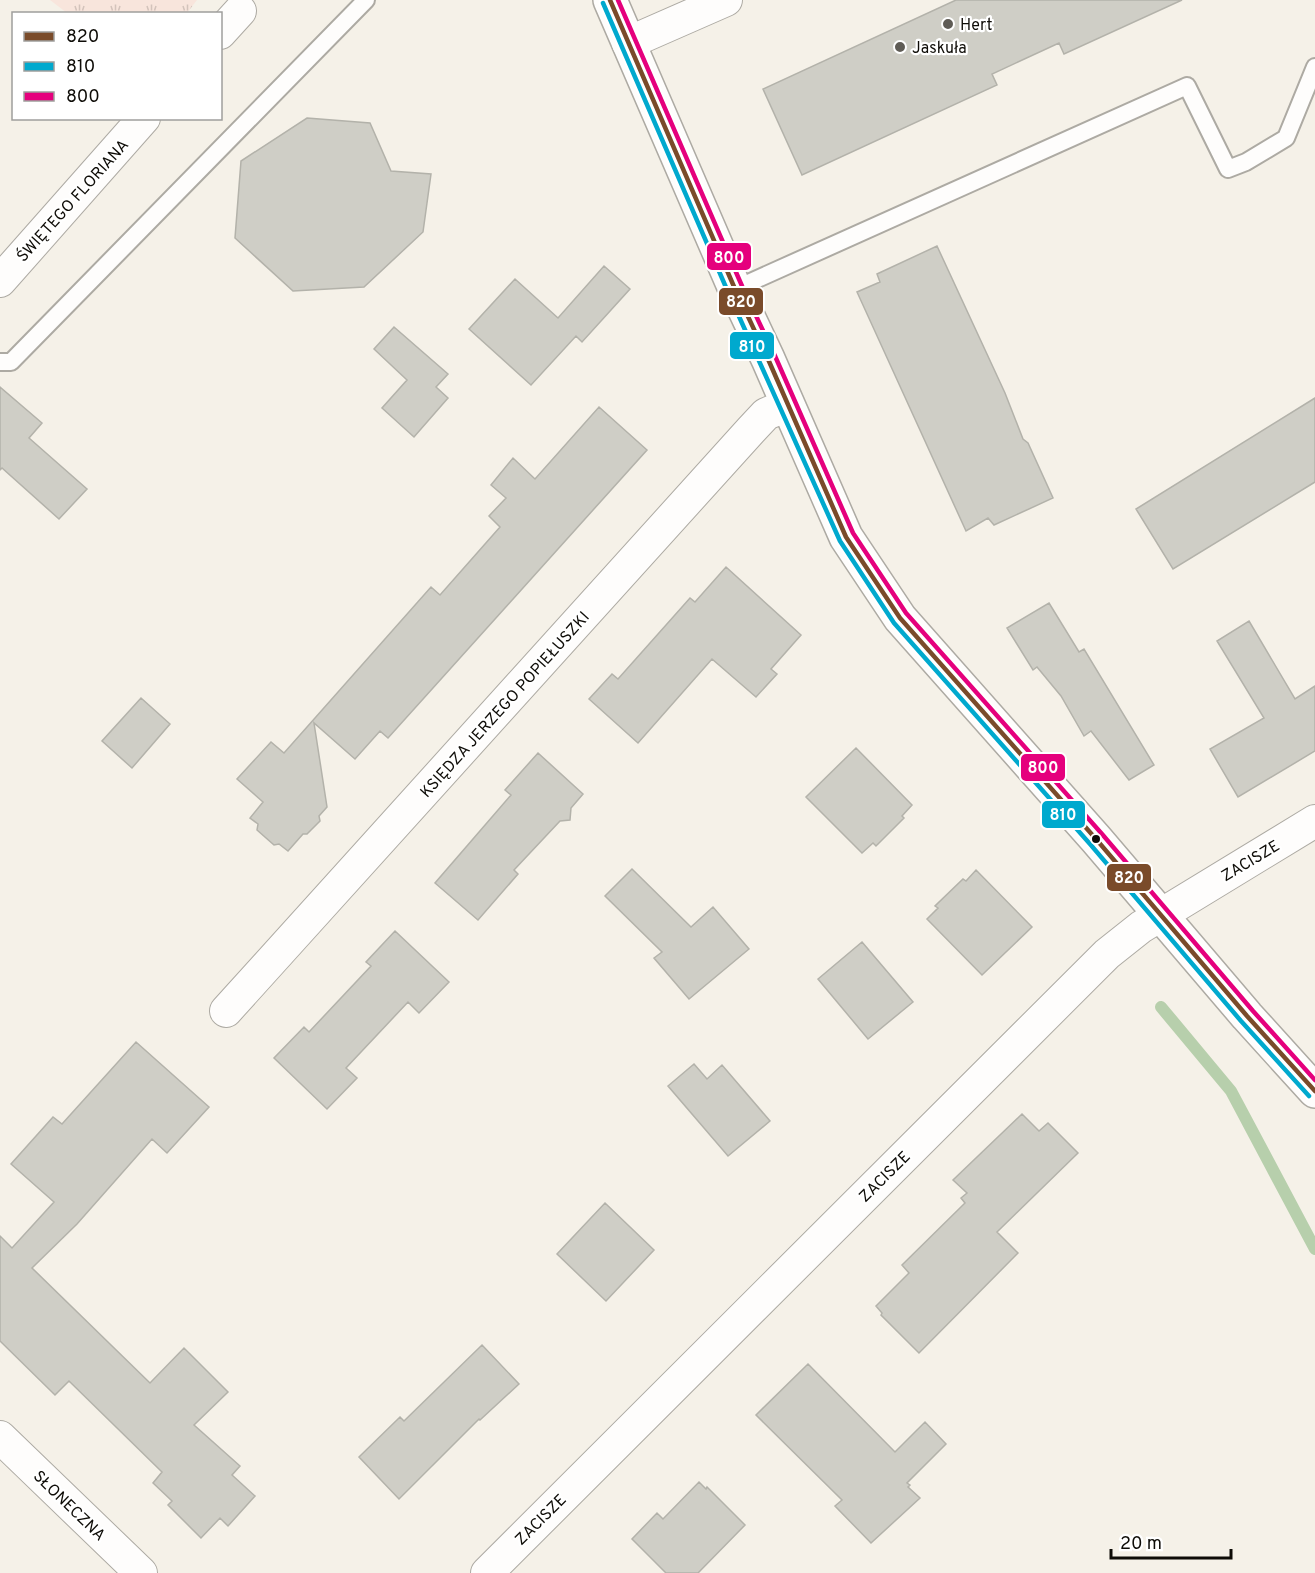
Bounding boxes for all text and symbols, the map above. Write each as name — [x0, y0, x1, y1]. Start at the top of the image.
legend — [12, 12, 222, 120]
place label: Hert — [960, 16, 993, 36]
marker: Hert — [941, 17, 955, 31]
text: 820 — [66, 26, 99, 49]
place label: Jaskuła — [912, 39, 967, 59]
marker: Jaskuła — [893, 40, 907, 54]
text: 810 — [66, 56, 95, 79]
text: 800 — [66, 86, 100, 109]
street label: ŚWIĘTEGO FLORIANA — [12, 134, 134, 267]
line badge: 800 — [706, 242, 752, 271]
text: 800 — [714, 249, 744, 269]
line badge: 820 — [718, 287, 764, 316]
text: 820 — [726, 293, 756, 313]
line badge: 810 — [729, 331, 775, 360]
text: 810 — [739, 338, 765, 358]
street label: KSIĘDZA JERZEGO POPIEŁUSZKI — [417, 608, 594, 803]
line badge: 800 — [1020, 753, 1066, 782]
text: 800 — [1028, 759, 1058, 779]
line badge: 810 — [1041, 800, 1086, 829]
text: 810 — [1050, 806, 1076, 826]
unlabelled marker — [1090, 833, 1102, 845]
street label: ZACISZE — [1218, 836, 1284, 887]
line badge: 820 — [1106, 863, 1152, 892]
text: 820 — [1114, 869, 1144, 889]
street label: ZACISZE — [855, 1147, 915, 1207]
street label: SŁONECZNA — [28, 1467, 109, 1546]
street label: ZACISZE — [511, 1490, 571, 1550]
scale bar — [1111, 1522, 1231, 1560]
text: 20 m — [1120, 1533, 1162, 1556]

